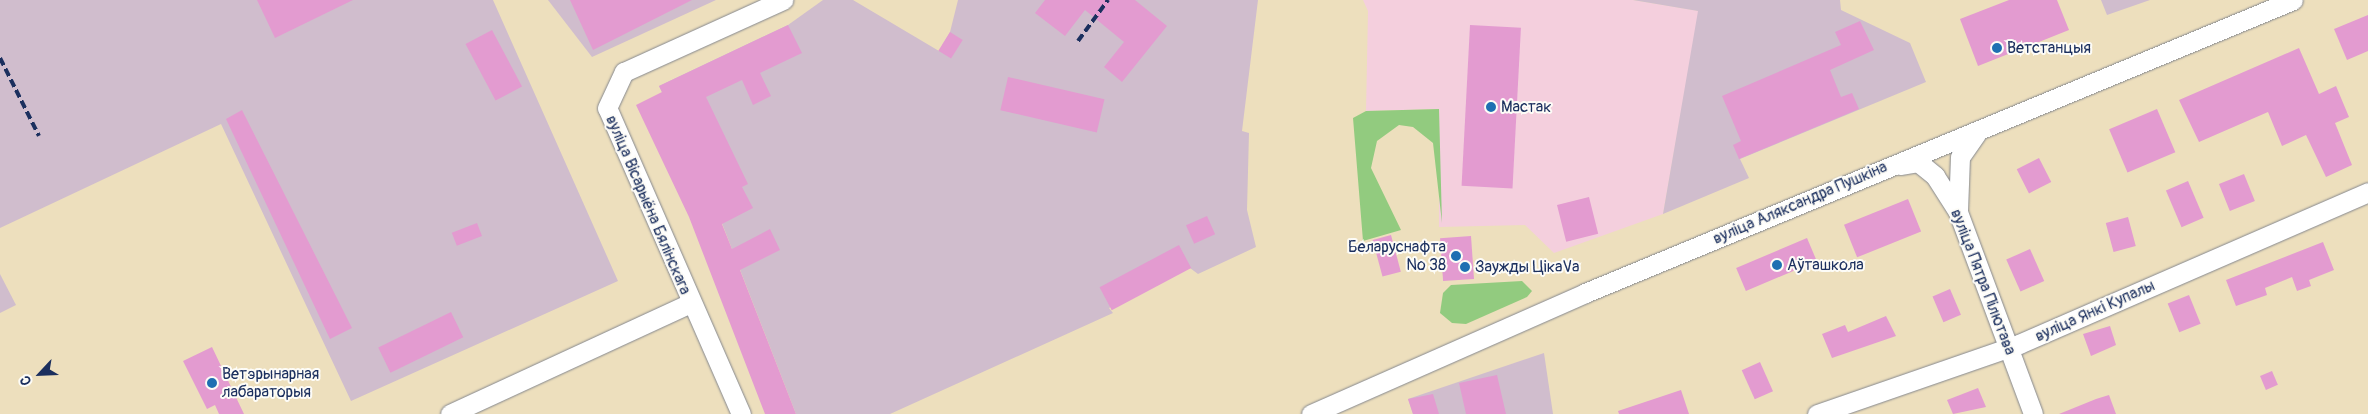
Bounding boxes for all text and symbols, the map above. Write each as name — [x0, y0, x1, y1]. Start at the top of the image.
place label: Ветстанцыя — [2007, 38, 2091, 58]
marker: Ветстанцыя — [1991, 42, 2003, 54]
place label: Мастак — [1501, 97, 1551, 117]
marker: Мастак — [1485, 101, 1497, 113]
street label: вуліца Вісарыёна Бялінскага — [601, 112, 695, 298]
street label: вуліца Аляксандра Пушкіна — [1710, 158, 1890, 248]
street label: вуліца Пятра Пілютава — [1946, 206, 2020, 358]
place label: Беларуснафта № 38 — [1348, 237, 1446, 275]
marker: Беларуснафта № 38 — [1450, 250, 1462, 262]
place label: Аўташкола — [1787, 255, 1864, 275]
place label: Заужды ЦікаVа — [1475, 257, 1579, 277]
marker: Аўташкола — [1771, 259, 1783, 271]
marker: Заужды ЦікаVа — [1459, 261, 1471, 273]
street label: вуліца Янкі Купалы — [2032, 276, 2158, 346]
north arrow — [15, 349, 65, 399]
place label: Ветэрынарная лабараторыя — [222, 364, 319, 402]
text: С — [16, 373, 35, 388]
marker: Ветэрынарная лабараторыя — [206, 377, 218, 389]

